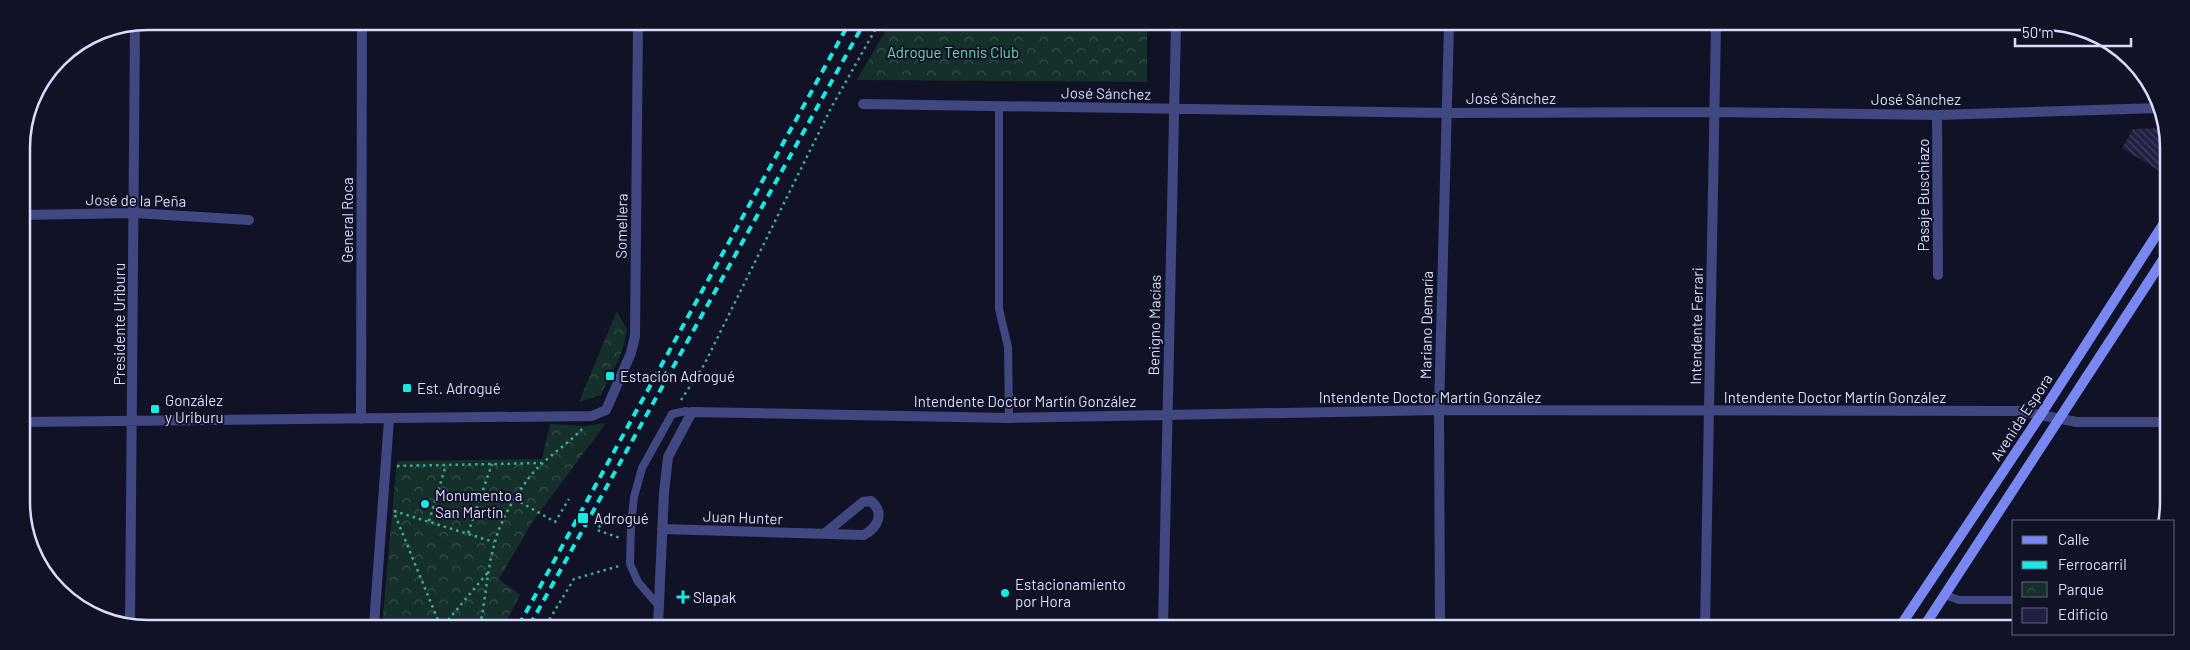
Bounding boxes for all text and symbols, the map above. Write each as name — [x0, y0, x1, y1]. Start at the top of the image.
scale bar — [2015, 15, 2131, 47]
text: 50 m — [2022, 23, 2054, 41]
park label: Adrogue Tennis Club — [887, 43, 1019, 61]
street label: José Sánchez — [1061, 83, 1151, 103]
street label: José Sánchez — [1466, 89, 1556, 107]
street label: José Sánchez — [1871, 90, 1961, 108]
street label: Pasaje Buschiazo — [1914, 139, 1932, 251]
street label: General Roca — [338, 177, 356, 263]
street label: José de la Peña — [85, 190, 187, 210]
street label: Somellera — [611, 193, 631, 259]
street label: Presidente Uriburu — [110, 263, 128, 385]
street label: Intendente Ferrari — [1686, 267, 1706, 385]
street label: Mariano Demaría — [1416, 271, 1436, 379]
street label: Benigno Macías — [1144, 274, 1164, 376]
place label: Estación Adrogué — [620, 367, 735, 385]
marker: Estación Adrogué — [604, 370, 616, 382]
street label: Avenida Espora — [1986, 370, 2056, 464]
place label: Est. Adrogué — [417, 379, 501, 397]
marker: Est. Adrogué — [401, 382, 413, 394]
street label: Intendente Doctor Martín González — [1319, 388, 1542, 406]
street label: Intendente Doctor Martín González — [1724, 388, 1947, 406]
place label: González y Uriburu — [165, 391, 224, 426]
street label: Intendente Doctor Martín González — [914, 392, 1137, 410]
marker: González y Uriburu — [149, 403, 161, 415]
place label: Monumento a San Martín — [435, 486, 522, 521]
marker: Monumento a San Martín — [419, 498, 431, 510]
street label: Juan Hunter — [703, 507, 784, 527]
place label: Adrogué — [594, 509, 649, 527]
marker: Adrogué — [576, 511, 590, 525]
legend — [2012, 520, 2175, 635]
text: Calle — [2058, 530, 2090, 548]
text: Ferrocarril — [2058, 555, 2127, 573]
place label: Estacionamiento por Hora — [1015, 575, 1126, 610]
text: Parque — [2058, 580, 2104, 598]
marker: Estacionamiento por Hora — [999, 587, 1011, 599]
place label: Slapak — [693, 588, 737, 606]
marker: Slapak — [677, 591, 689, 603]
text: Edificio — [2058, 605, 2108, 623]

